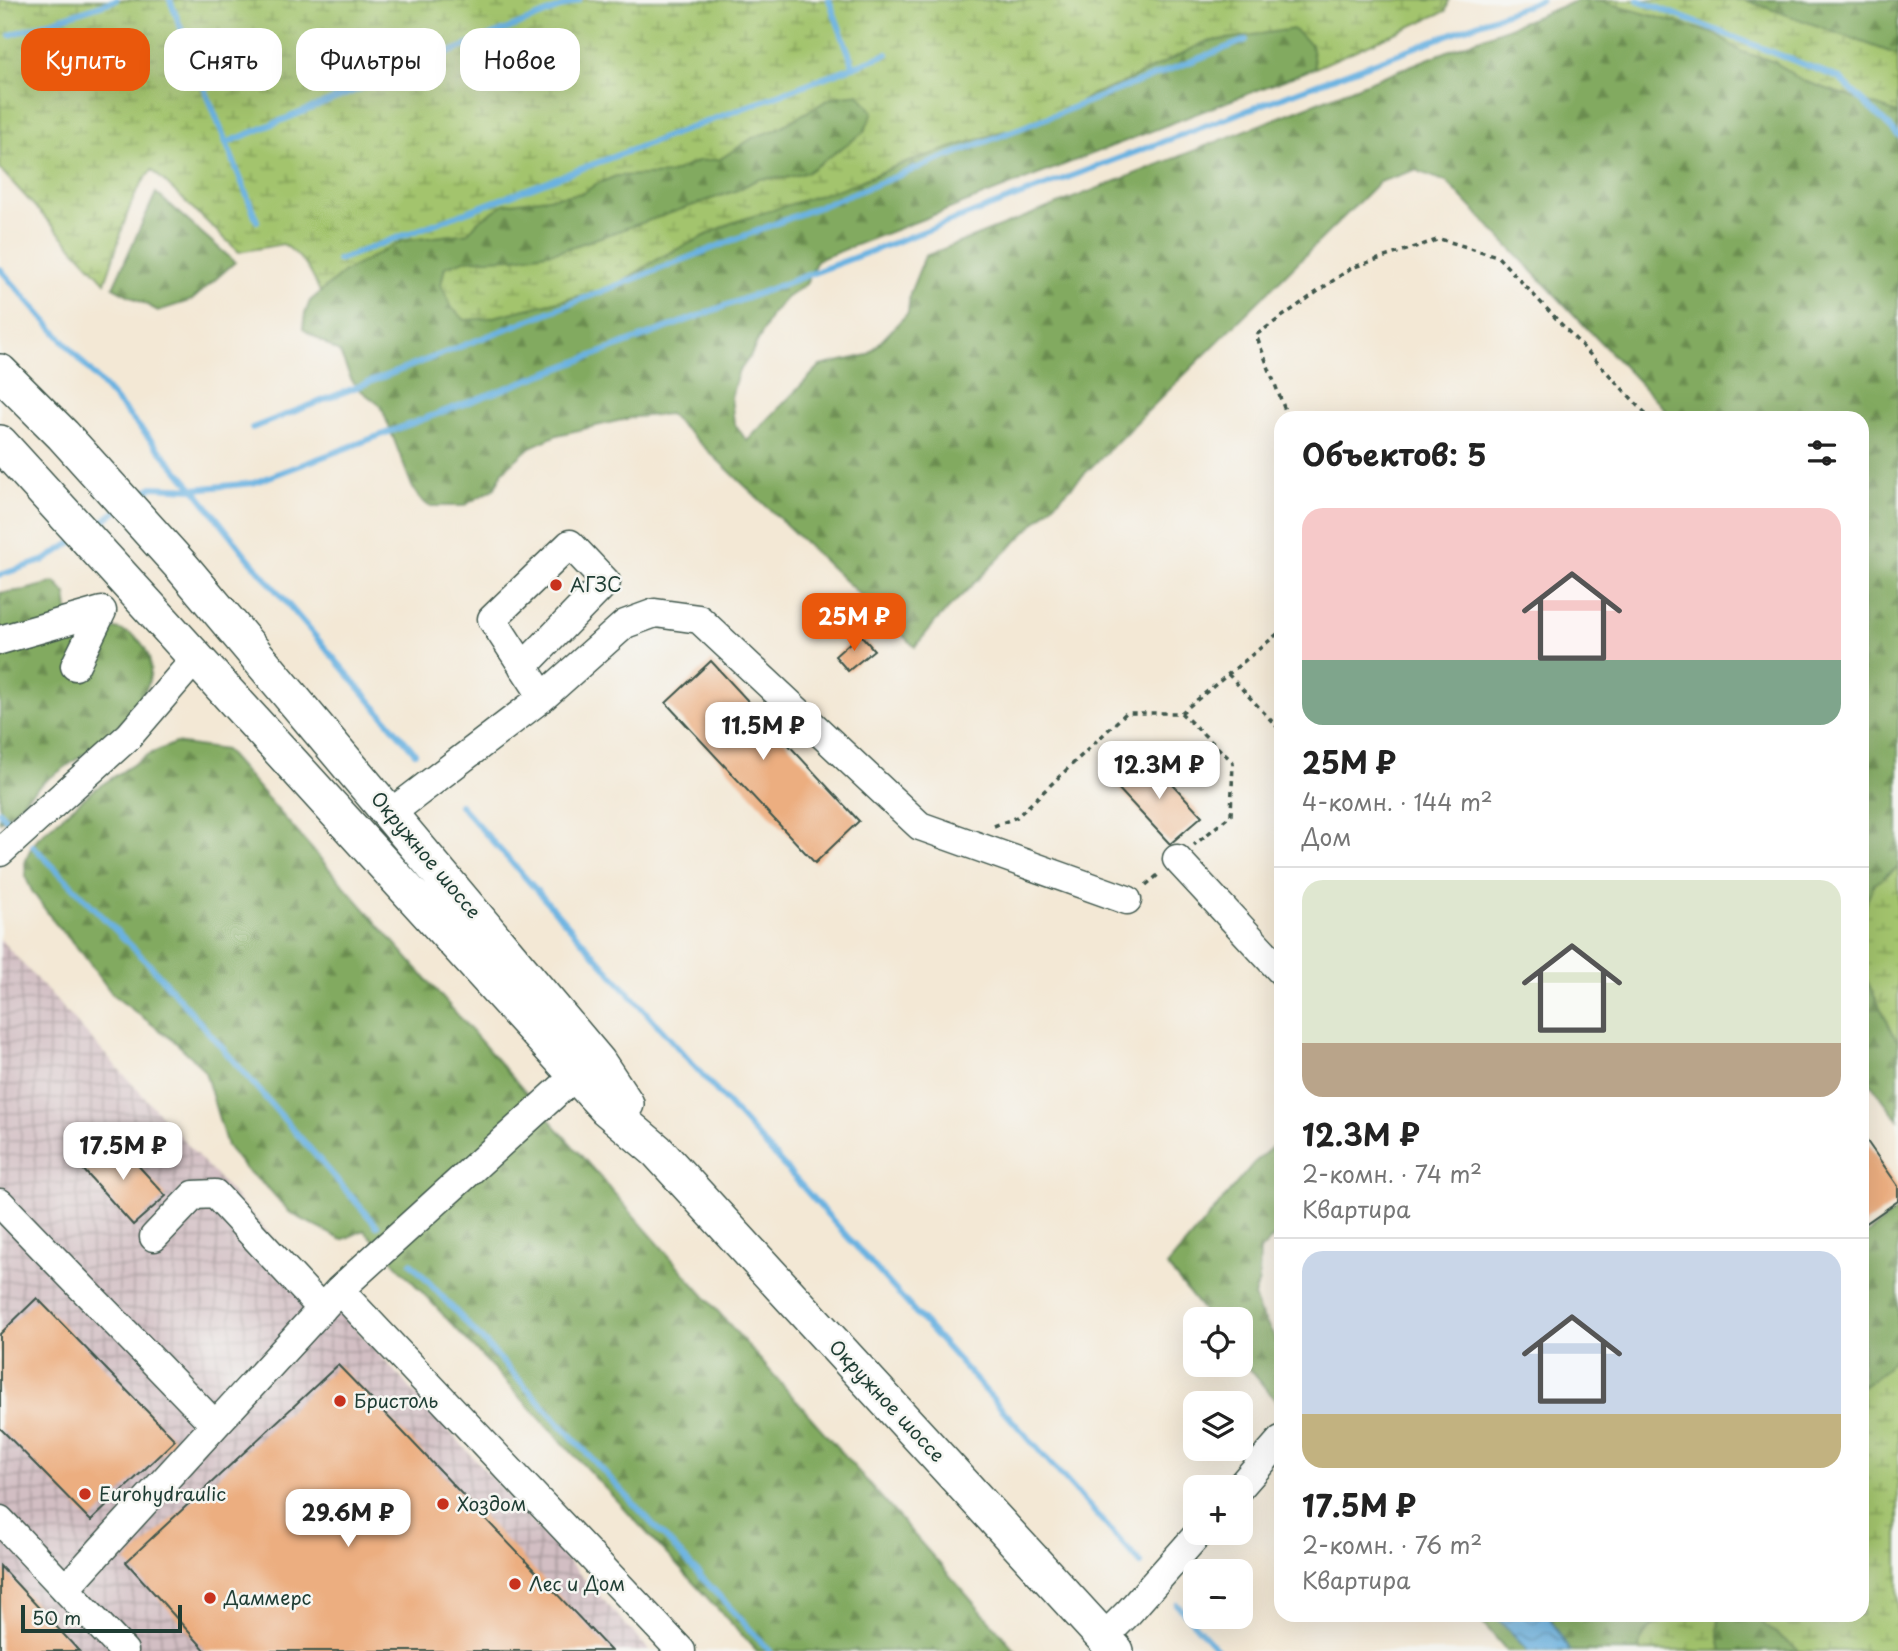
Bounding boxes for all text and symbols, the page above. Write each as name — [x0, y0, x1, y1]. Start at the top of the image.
chip: Купить — [21, 28, 150, 91]
chip: Снять — [164, 28, 282, 91]
chip: Фильтры — [296, 28, 446, 91]
chip: Новое — [460, 28, 580, 91]
text: Объектов: 5 — [1302, 431, 1487, 476]
icon: filters — [1803, 434, 1841, 472]
icon: home — [1509, 553, 1635, 679]
place label: АГЗС — [570, 570, 622, 598]
marker: АГЗС — [548, 577, 564, 593]
pin: 25M ₽ — [805, 594, 903, 653]
text: 25M ₽ — [818, 598, 890, 633]
pin: 11.5M ₽ — [698, 702, 828, 762]
text: 11.5M ₽ — [721, 707, 805, 742]
text: 25M ₽ — [1302, 739, 1396, 784]
pin: 12.3M ₽ — [1094, 742, 1224, 801]
text: 12.3M ₽ — [1114, 746, 1204, 781]
text: 4-комн. · 144 m² — [1302, 784, 1493, 819]
street label: Окружное шоссе — [365, 785, 488, 924]
text: Дом — [1302, 819, 1351, 854]
icon: home — [1509, 925, 1635, 1051]
text: 12.3M ₽ — [1302, 1111, 1420, 1156]
pin: 17.5M ₽ — [58, 1122, 188, 1182]
text: 17.5M ₽ — [79, 1127, 167, 1162]
text: 2-комн. · 74 m² — [1302, 1156, 1482, 1191]
text: Квартира — [1302, 1191, 1410, 1226]
icon: home — [1509, 1296, 1635, 1422]
map controls — [1183, 1307, 1253, 1629]
button: locate — [1183, 1307, 1253, 1377]
street label: Окружное шоссе — [823, 1333, 952, 1468]
place label: Бристоль — [354, 1386, 439, 1414]
button: layers — [1183, 1391, 1253, 1461]
marker: Бристоль — [332, 1393, 348, 1409]
button: + — [1183, 1475, 1253, 1545]
place label: Eurohydraulic — [99, 1479, 226, 1507]
text: 17.5M ₽ — [1302, 1482, 1416, 1527]
marker: Eurohydraulic — [77, 1486, 93, 1502]
place label: Хоздом — [457, 1489, 526, 1517]
pin: 29.6M ₽ — [283, 1490, 413, 1549]
text: 29.6M ₽ — [302, 1494, 394, 1529]
marker: Хоздом — [435, 1496, 451, 1512]
text: 2-комн. · 76 m² — [1302, 1527, 1482, 1562]
button: − — [1183, 1559, 1253, 1629]
text: Квартира — [1302, 1562, 1410, 1597]
place label: Лес и Дом — [529, 1569, 625, 1597]
marker: Лес и Дом — [507, 1576, 523, 1592]
place label: Даммерс — [223, 1583, 312, 1611]
marker: Даммерс — [202, 1590, 218, 1606]
scale bar — [21, 1602, 182, 1634]
text: 50 m — [32, 1603, 81, 1631]

